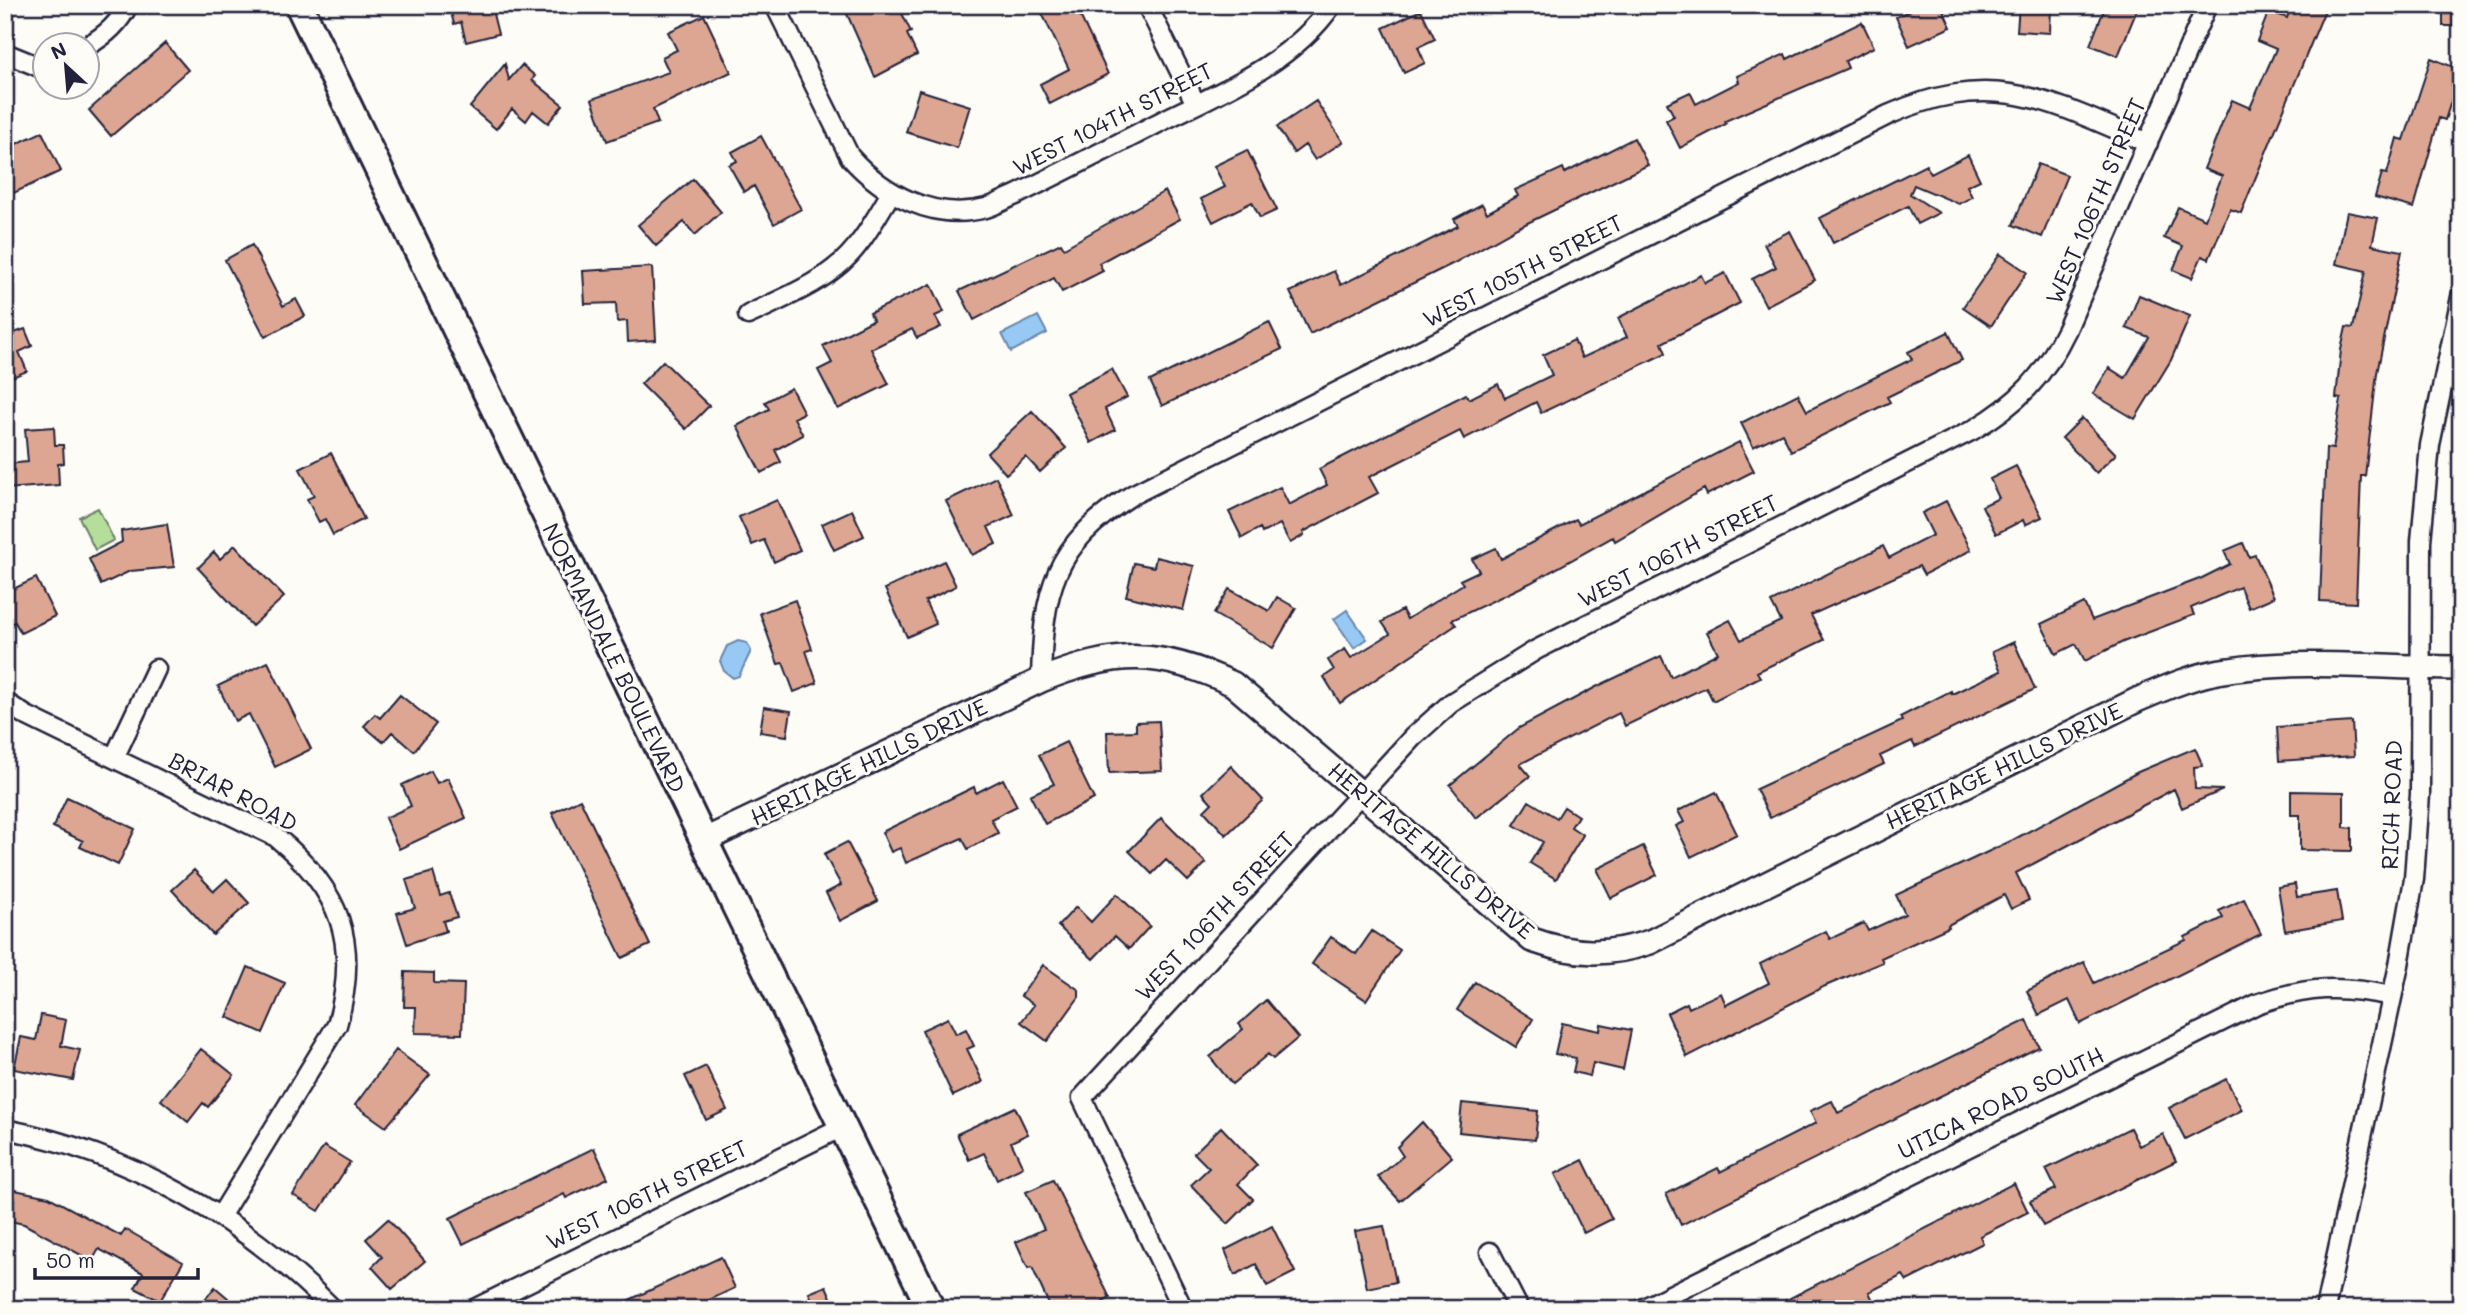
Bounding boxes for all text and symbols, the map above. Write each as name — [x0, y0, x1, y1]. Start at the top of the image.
north arrow — [32, 32, 102, 102]
text: N — [46, 36, 70, 65]
street label: WEST 104TH STREET — [1007, 55, 1218, 182]
street label: WEST 106TH STREET — [2038, 93, 2152, 308]
street label: WEST 105TH STREET — [1417, 207, 1628, 334]
street label: WEST 106TH STREET — [1572, 487, 1783, 614]
street label: NORMANDALE BOULEVARD — [536, 518, 693, 797]
street label: HERITAGE HILLS DRIVE — [745, 691, 992, 832]
street label: HERITAGE HILLS DRIVE — [1880, 695, 2127, 836]
street label: RICH ROAD — [2374, 740, 2408, 870]
street label: BRIAR ROAD — [164, 745, 303, 838]
street label: HERITAGE HILLS DRIVE — [1322, 755, 1541, 945]
street label: WEST 106TH STREET — [1128, 824, 1301, 1006]
street label: UTICA ROAD SOUTH — [1893, 1039, 2109, 1165]
street label: WEST 106TH STREET — [541, 1132, 753, 1256]
scale bar — [35, 1237, 198, 1281]
text: 50 m — [46, 1246, 95, 1273]

